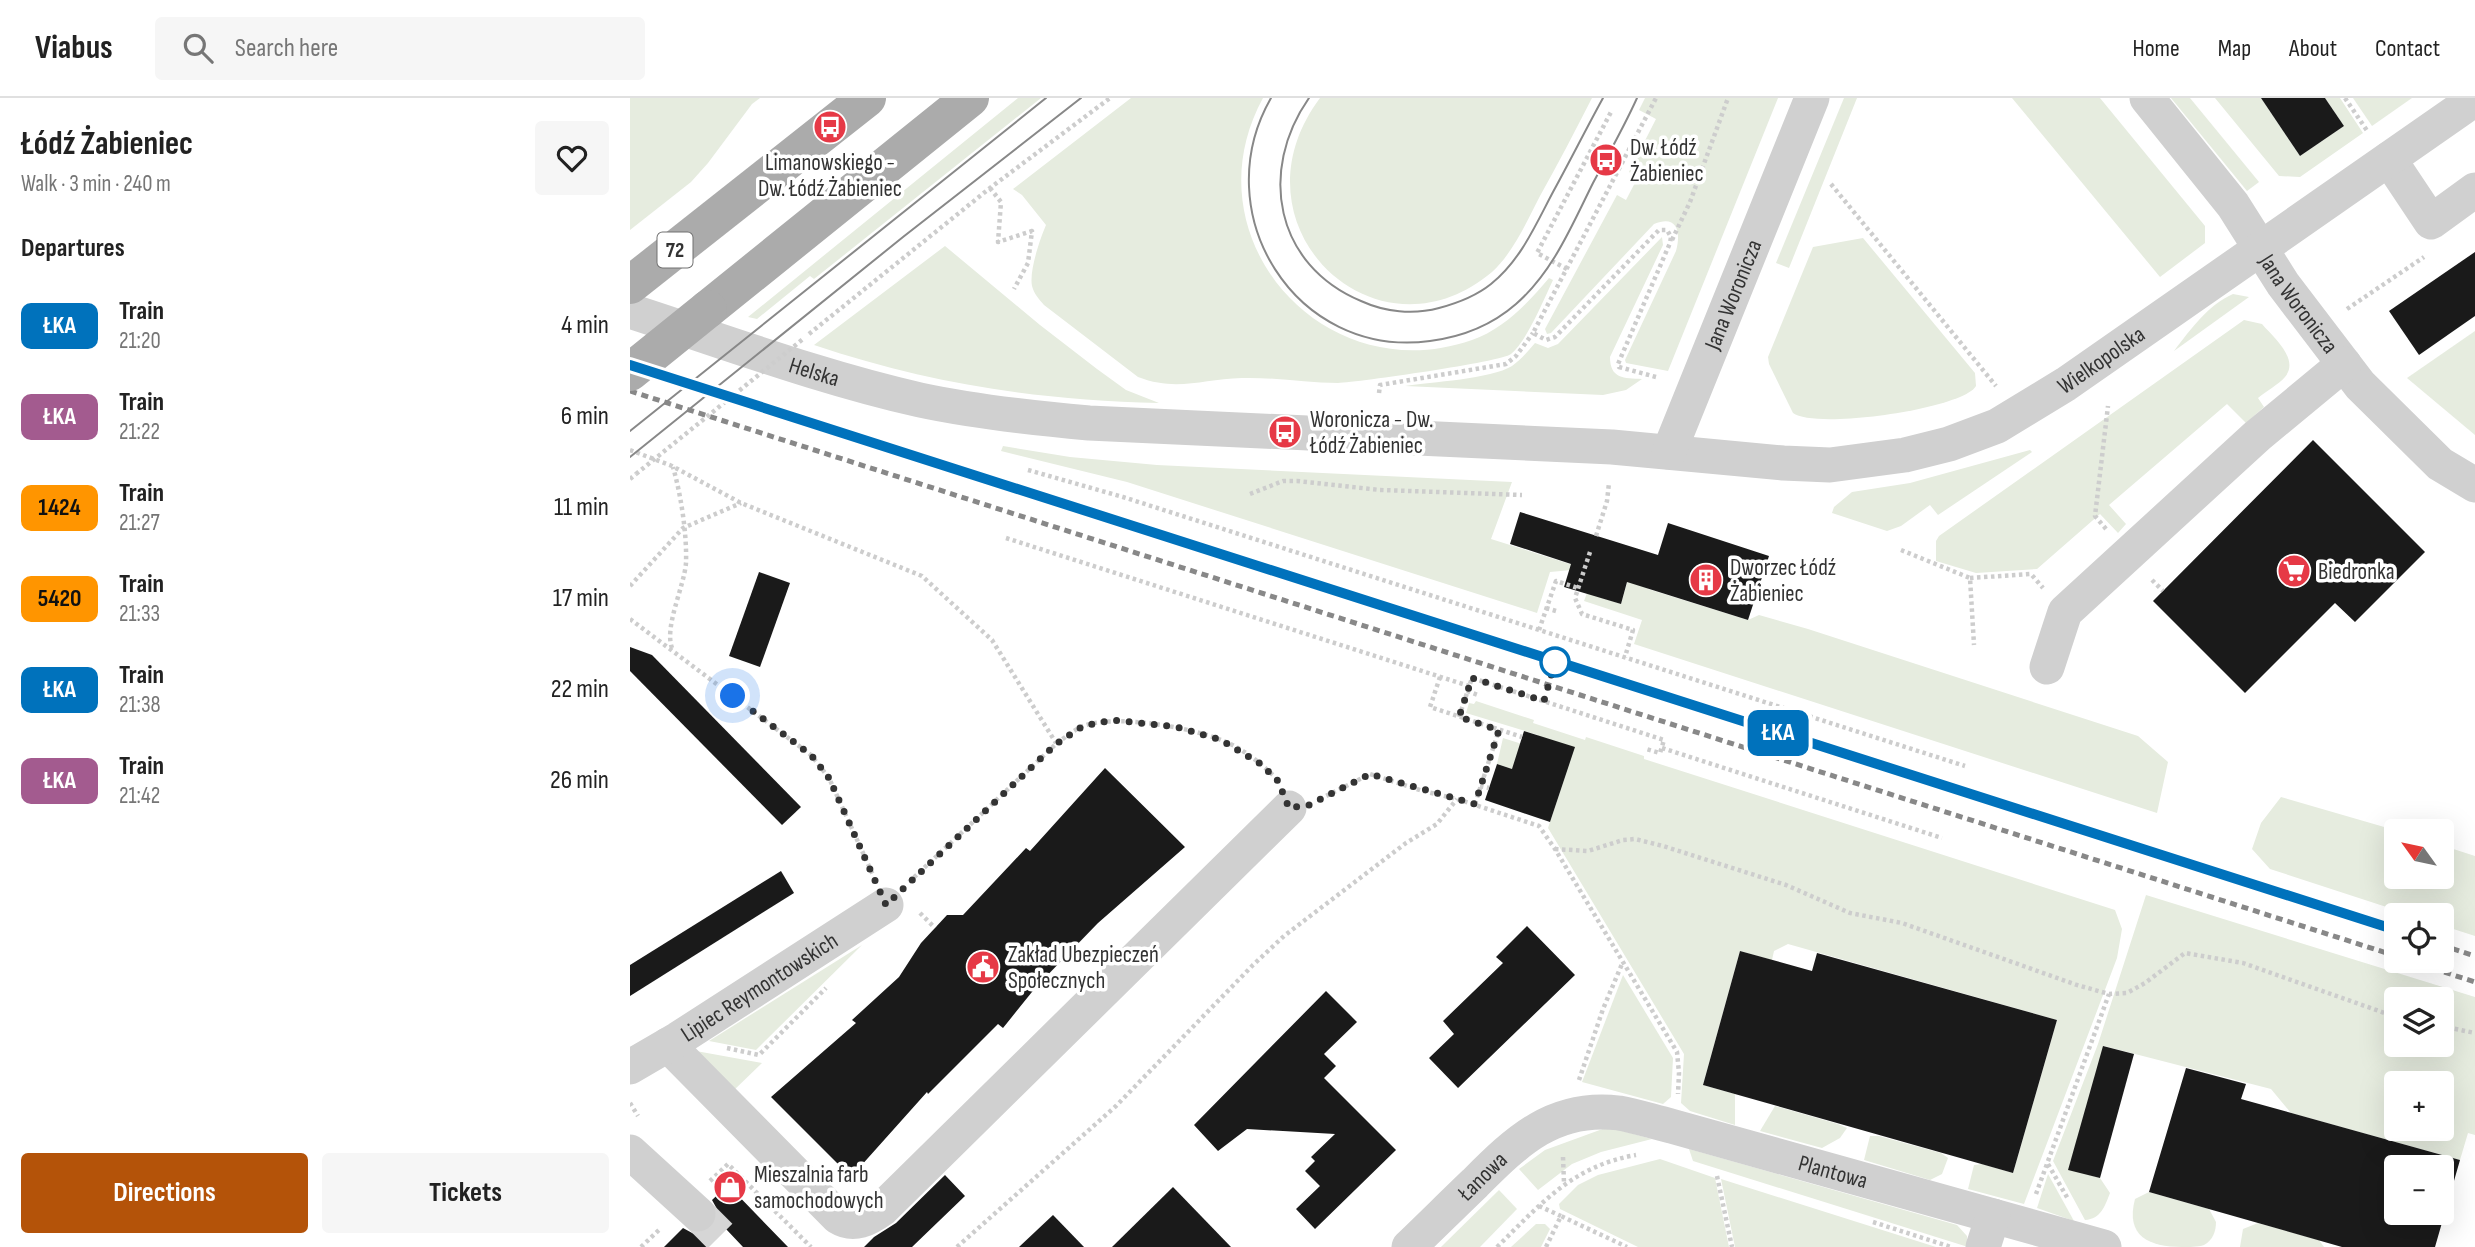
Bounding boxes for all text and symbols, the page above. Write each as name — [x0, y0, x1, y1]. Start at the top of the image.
search box — [155, 17, 645, 80]
text: Viabus — [35, 28, 113, 68]
icon: search — [179, 29, 217, 67]
text: Search here — [235, 33, 338, 64]
text: Home — [2132, 34, 2180, 63]
text: Map — [2218, 34, 2251, 63]
text: About — [2289, 34, 2337, 63]
text: Contact — [2375, 34, 2440, 63]
bus stop icon: Limanowskiego - Dw. Łódź Żabieniec — [811, 108, 849, 146]
button: heart — [535, 121, 609, 195]
text: Łódź Żabieniec — [21, 124, 193, 164]
place label: Dw. Łódź Żabieniec — [1630, 134, 1704, 188]
bus stop icon: Dw. Łódź Żabieniec — [1587, 141, 1625, 179]
place label: Limanowskiego - Dw. Łódź Żabieniec — [758, 149, 902, 203]
text: Walk · 3 min · 240 m — [21, 170, 171, 198]
road number: 72 — [658, 232, 692, 268]
text: Departures — [21, 233, 125, 264]
street label: Jana Woronicza — [1698, 236, 1768, 355]
street label: Jana Woronicza — [2252, 248, 2344, 359]
text: Train — [119, 296, 164, 327]
text: 4 min — [561, 310, 609, 341]
text: ŁKA — [43, 311, 76, 340]
street label: Wielkopolska — [2053, 320, 2150, 401]
text: 21:20 — [119, 327, 161, 355]
street label: Helska — [785, 352, 843, 393]
text: Train — [119, 387, 164, 418]
text: 6 min — [561, 401, 609, 432]
text: ŁKA — [43, 402, 76, 431]
place label: Woronicza - Dw. Łódź Żabieniec — [1309, 406, 1433, 460]
bus stop icon: Woronicza - Dw. Łódź Żabieniec — [1266, 413, 1304, 451]
text: 21:22 — [119, 418, 160, 446]
text: Train — [119, 478, 164, 509]
text: 11 min — [554, 492, 609, 523]
text: 1424 — [38, 493, 81, 522]
text: 21:27 — [119, 509, 160, 537]
supermarket icon: Biedronka — [2275, 552, 2313, 590]
place label: Dworzec Łódź Żabieniec — [1730, 554, 1836, 608]
place label: Biedronka — [2318, 558, 2395, 586]
building icon: Dworzec Łódź Żabieniec — [1687, 561, 1725, 599]
text: Train — [119, 569, 164, 600]
text: 17 min — [553, 583, 609, 614]
text: 5420 — [38, 584, 81, 613]
text: 21:33 — [119, 600, 160, 628]
unlabelled marker — [1540, 647, 1570, 677]
text: Train — [119, 660, 164, 691]
text: 22 min — [551, 674, 609, 705]
text: ŁKA — [43, 675, 76, 704]
your location — [715, 678, 750, 713]
text: 21:38 — [119, 691, 161, 719]
line badge: ŁKA — [1738, 710, 1818, 756]
text: ŁKA — [1762, 718, 1794, 747]
text: Train — [119, 751, 164, 782]
text: 26 min — [550, 765, 609, 796]
text: ŁKA — [43, 766, 76, 795]
text: 21:42 — [119, 782, 160, 810]
north arrow — [2384, 819, 2454, 889]
map controls — [2384, 819, 2454, 1225]
button: locate — [2384, 903, 2454, 973]
street label: Lipiec Reymontowskich — [676, 927, 843, 1048]
place label: Zakład Ubezpieczeń Społecznych — [1008, 941, 1159, 995]
public building icon: Zakład Ubezpieczeń Społecznych — [964, 948, 1002, 986]
button: layers — [2384, 987, 2454, 1057]
button: + — [2384, 1071, 2454, 1141]
street label: Łanowa — [1452, 1146, 1513, 1208]
street label: Plantowa — [1795, 1149, 1871, 1195]
button: Directions — [21, 1153, 308, 1233]
button: Tickets — [322, 1153, 609, 1233]
button: − — [2384, 1155, 2454, 1225]
place label: Mieszalnia farb samochodowych — [754, 1161, 884, 1215]
shop icon: Mieszalnia farb samochodowych — [711, 1168, 749, 1206]

